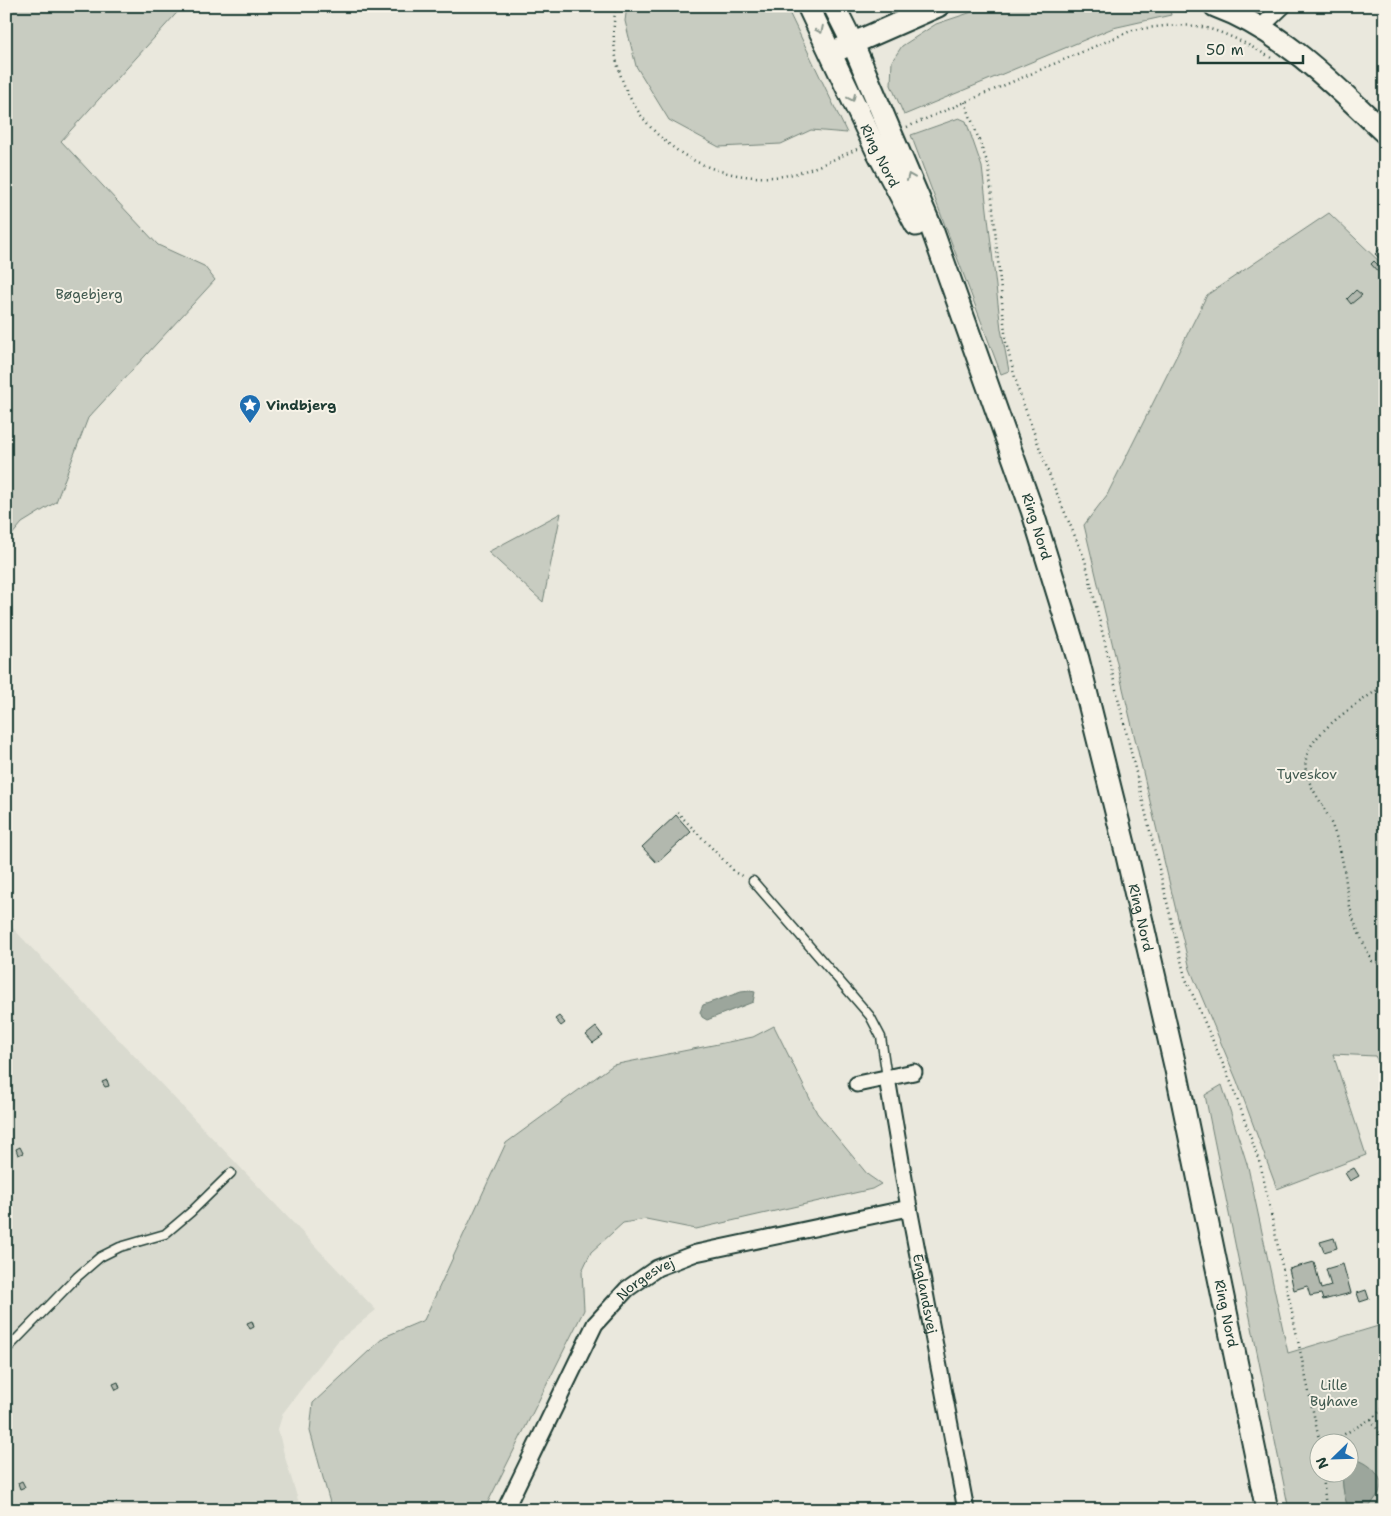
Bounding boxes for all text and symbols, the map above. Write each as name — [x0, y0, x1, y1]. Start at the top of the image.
one-way arrow — [813, 25, 824, 34]
scale bar — [1198, 32, 1304, 64]
text: 50 m — [1206, 40, 1244, 60]
one-way arrow — [846, 93, 856, 102]
street label: Ring Nord — [856, 121, 904, 191]
one-way arrow — [905, 174, 915, 182]
park label: Bøgebjerg — [55, 285, 123, 303]
place icon: Vindbjerg — [238, 393, 262, 424]
place label: Vindbjerg — [266, 396, 336, 414]
street label: Ring Nord — [1018, 491, 1056, 562]
park label: Tyveskov — [1277, 765, 1337, 783]
street label: Ring Nord — [1125, 882, 1158, 953]
street label: Englandsvej — [909, 1252, 942, 1335]
street label: Norgesvej — [612, 1253, 677, 1304]
street label: Ring Nord — [1211, 1278, 1242, 1349]
park label: Lille Byhave — [1310, 1376, 1358, 1410]
north arrow — [1308, 1434, 1358, 1484]
text: N — [1312, 1454, 1332, 1472]

